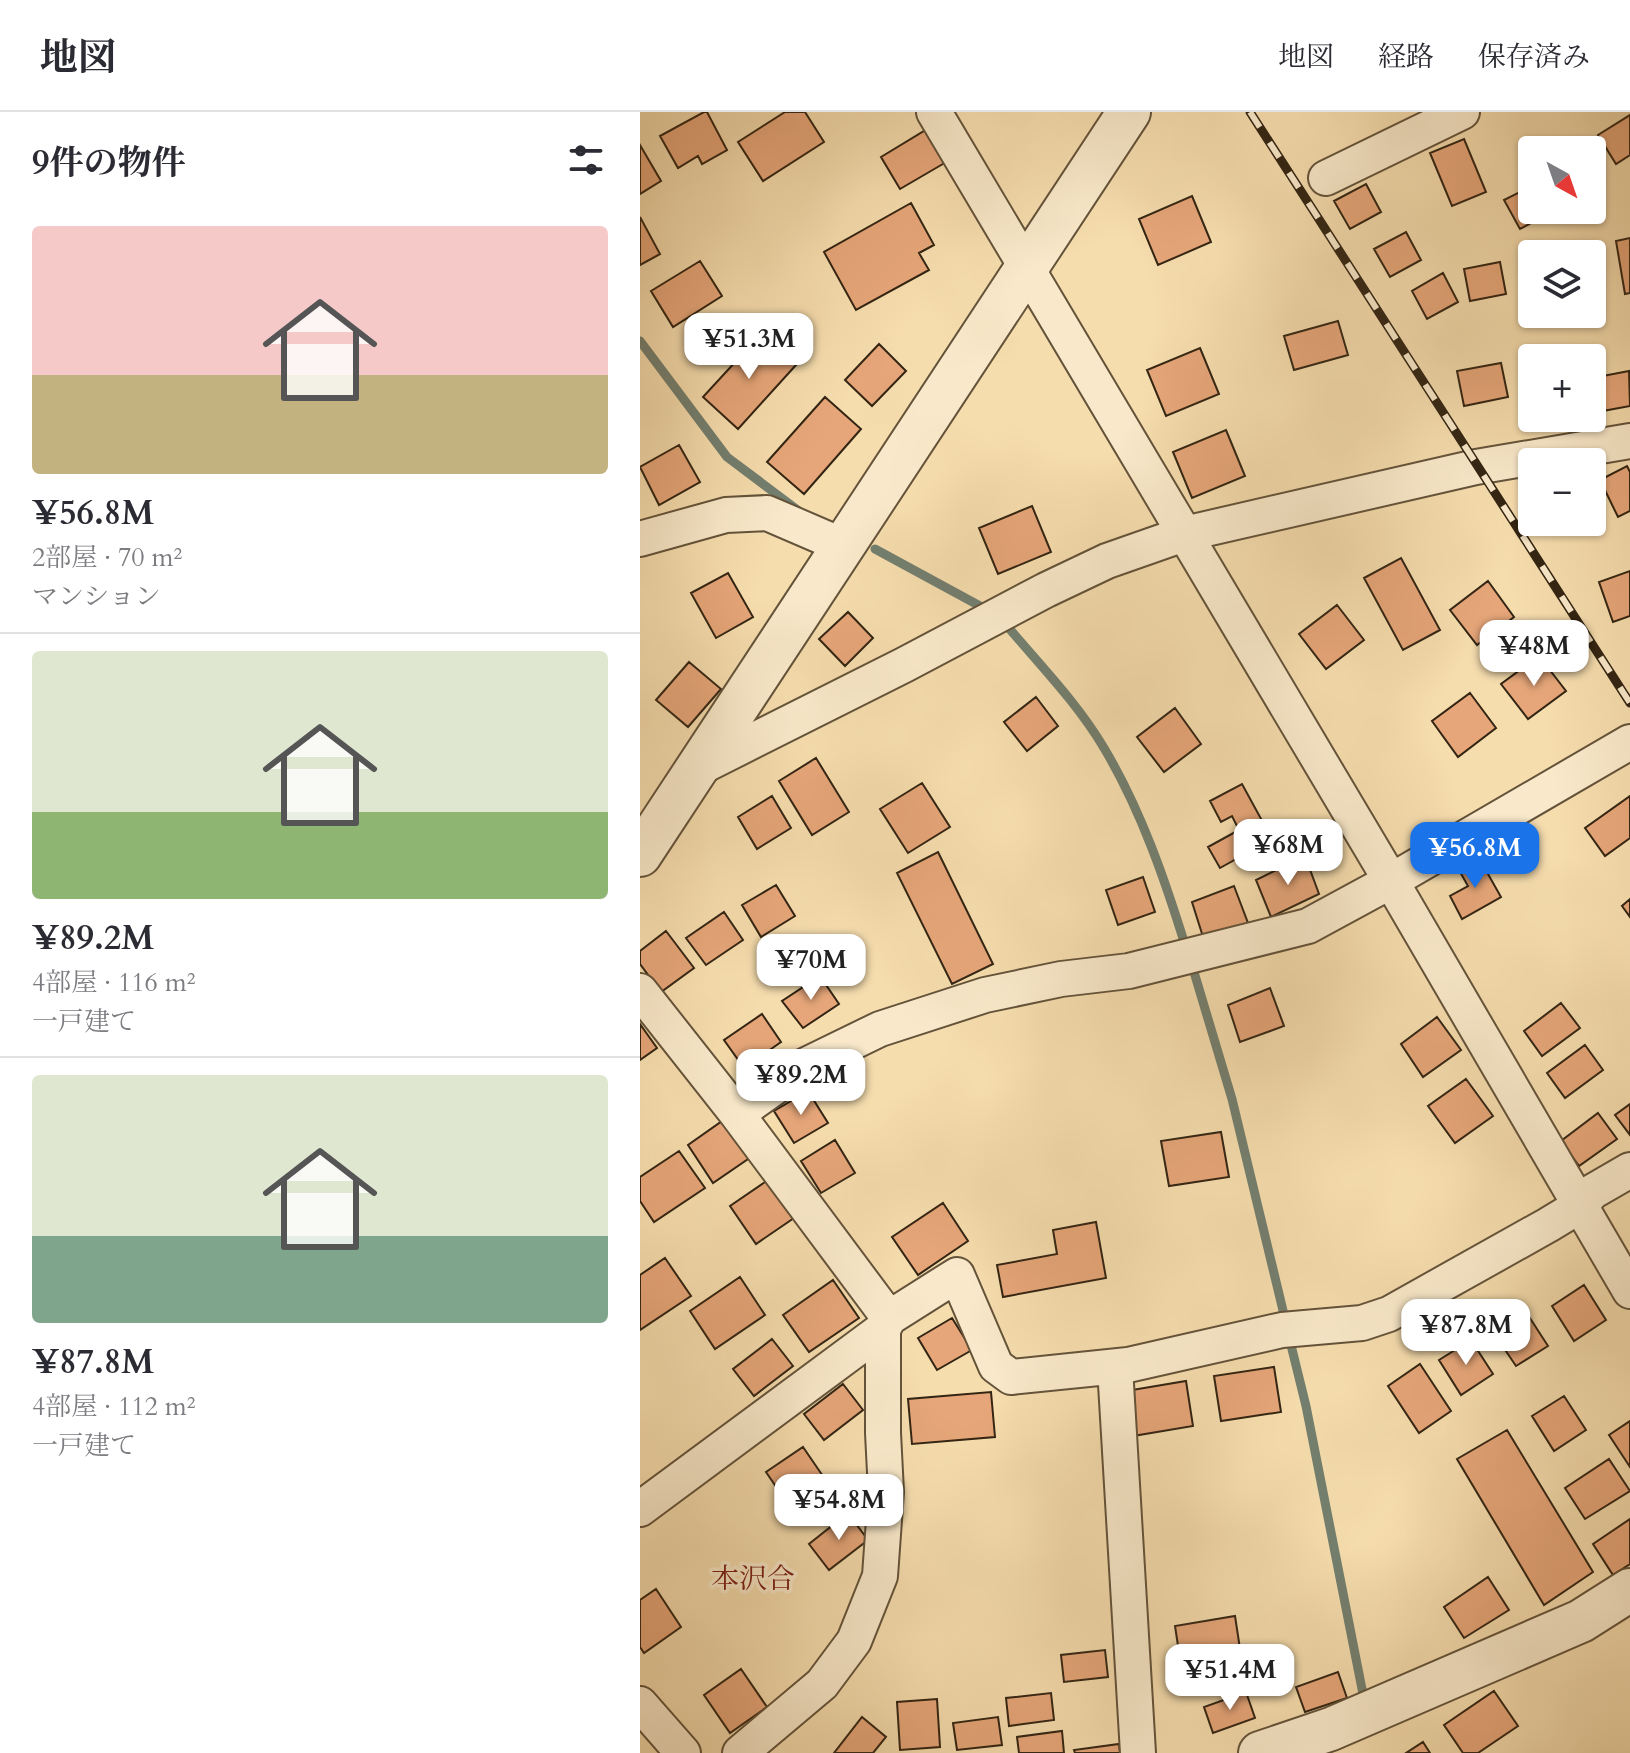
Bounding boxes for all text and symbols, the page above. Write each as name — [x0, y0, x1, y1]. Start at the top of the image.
text: 地図 — [40, 32, 116, 84]
text: 地図 — [1278, 38, 1334, 76]
text: 経路 — [1378, 38, 1434, 76]
text: 保存済み — [1478, 38, 1590, 76]
north arrow — [1518, 136, 1606, 224]
map controls — [1518, 136, 1606, 536]
icon: filters — [564, 138, 608, 182]
text: 9件の物件 — [32, 140, 185, 186]
button: layers — [1518, 240, 1606, 328]
icon: home — [248, 278, 392, 422]
pin: ¥51.3M — [684, 313, 814, 381]
text: ¥51.3M — [702, 321, 796, 356]
button: + — [1518, 344, 1606, 432]
button: − — [1518, 448, 1606, 536]
text: ¥56.8M — [32, 490, 154, 536]
text: 2部屋 · 70 m² — [32, 540, 182, 575]
text: マンション — [32, 579, 161, 614]
pin: ¥48M — [1487, 620, 1581, 688]
text: ¥48M — [1498, 628, 1570, 663]
icon: home — [248, 703, 392, 847]
pin: ¥68M — [1241, 819, 1335, 887]
pin: ¥56.8M — [1410, 822, 1540, 890]
text: ¥68M — [1252, 827, 1324, 862]
text: ¥56.8M — [1428, 830, 1522, 865]
text: ¥89.2M — [32, 915, 154, 961]
pin: ¥70M — [764, 934, 858, 1002]
text: ¥70M — [775, 942, 847, 977]
text: 4部屋 · 116 m² — [32, 965, 196, 1000]
text: 一戸建て — [32, 1004, 136, 1039]
pin: ¥89.2M — [736, 1049, 866, 1117]
text: ¥89.2M — [754, 1057, 848, 1092]
icon: home — [248, 1127, 392, 1271]
pin: ¥87.8M — [1401, 1299, 1531, 1367]
text: ¥87.8M — [1419, 1307, 1513, 1342]
text: ¥87.8M — [32, 1339, 154, 1385]
text: 4部屋 · 112 m² — [32, 1389, 196, 1424]
text: 一戸建て — [32, 1428, 136, 1463]
pin: ¥54.8M — [774, 1474, 904, 1542]
text: ¥54.8M — [792, 1482, 886, 1517]
district label: 本沢合 — [711, 1560, 795, 1598]
pin: ¥51.4M — [1165, 1644, 1295, 1712]
text: ¥51.4M — [1183, 1652, 1277, 1687]

